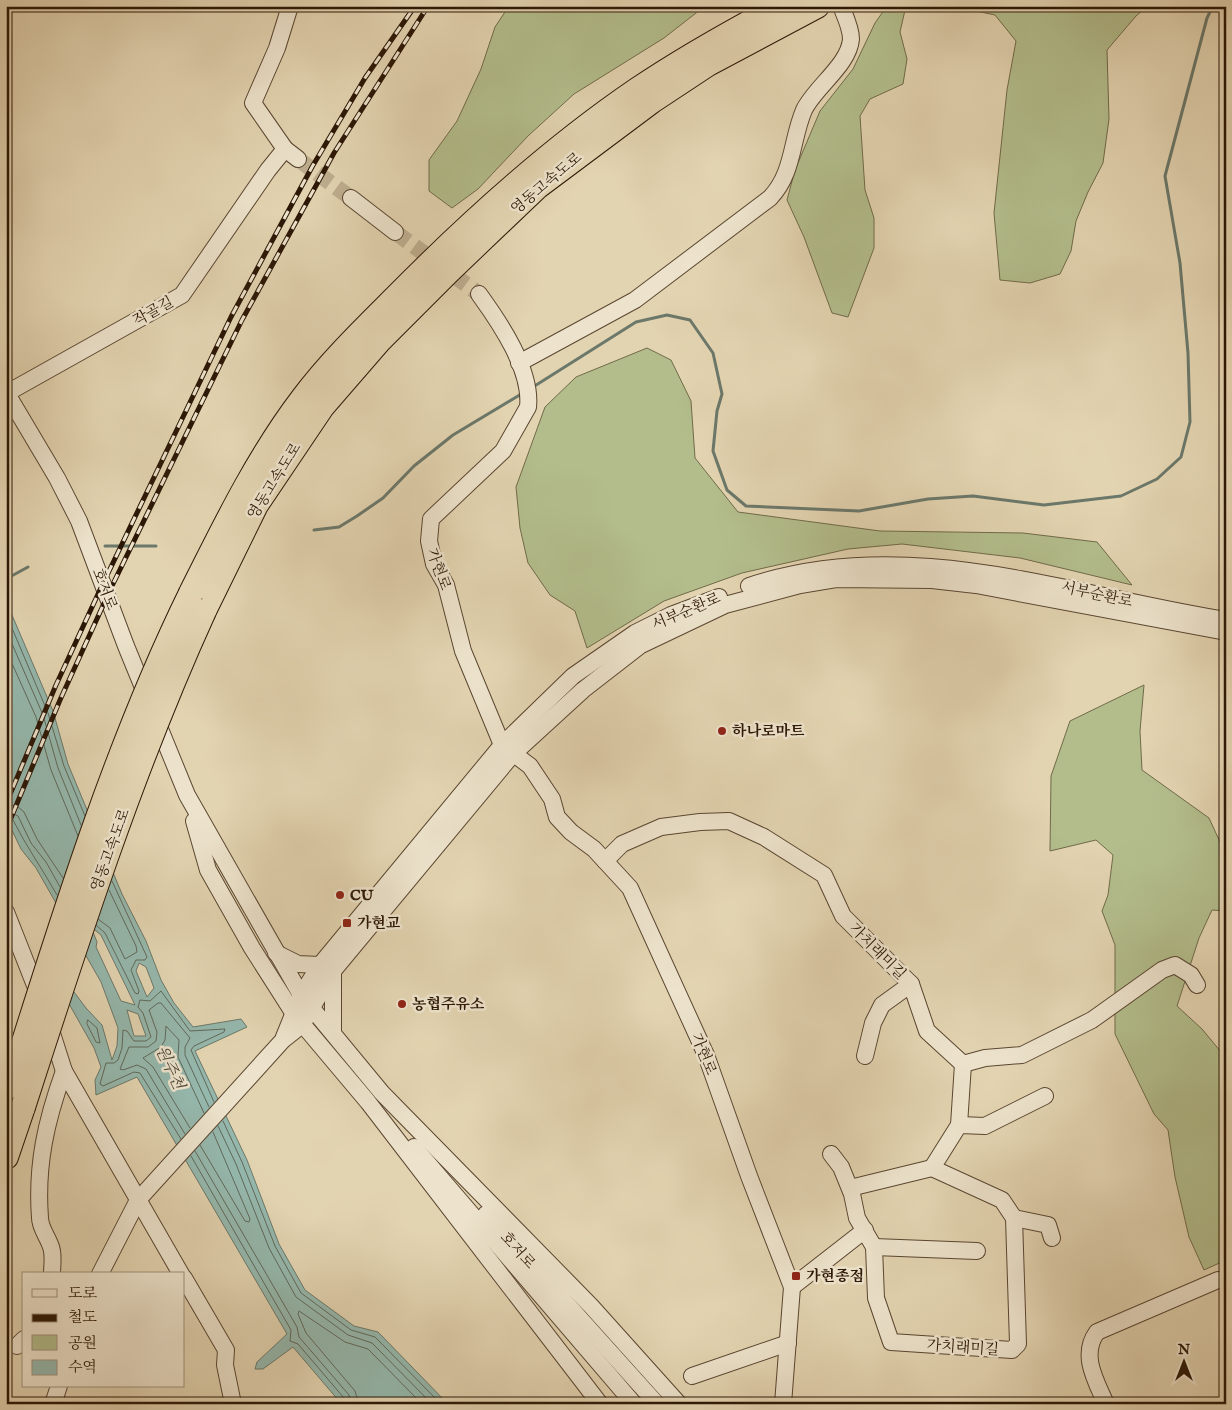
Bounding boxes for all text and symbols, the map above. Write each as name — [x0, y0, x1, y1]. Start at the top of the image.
street label: 영동고속도로 — [507, 148, 586, 219]
street label: 작골길 — [130, 293, 177, 330]
street label: 영동고속도로 — [243, 439, 306, 523]
street label: 가현로 — [422, 545, 455, 593]
street label: 호저로 — [88, 565, 121, 613]
street label: 서부순환로 — [1059, 578, 1135, 611]
street label: 서부순환로 — [649, 588, 724, 634]
place label: 하나로마트 — [732, 722, 805, 741]
marker: 하나로마트 — [716, 725, 728, 737]
street label: 영동고속도로 — [87, 806, 134, 894]
place label: CU — [350, 886, 375, 905]
marker: CU — [334, 889, 346, 901]
place label: 가현교 — [357, 914, 401, 933]
marker: 가현교 — [341, 917, 353, 929]
street label: 가치래미길 — [845, 919, 910, 984]
place label: 농협주유소 — [412, 995, 485, 1014]
marker: 농협주유소 — [396, 998, 408, 1010]
street label: 가현로 — [687, 1030, 721, 1078]
water label: 원주천 — [150, 1043, 189, 1094]
street label: 호저로 — [496, 1228, 540, 1273]
place label: 가현종점 — [806, 1267, 864, 1286]
marker: 가현종점 — [790, 1270, 802, 1282]
legend — [22, 1272, 185, 1388]
text: 도로 — [68, 1284, 97, 1303]
text: 철도 — [68, 1308, 97, 1327]
text: 공원 — [68, 1334, 97, 1353]
street label: 가치래미길 — [926, 1335, 1000, 1360]
north arrow — [1160, 1338, 1210, 1388]
text: N — [1177, 1341, 1190, 1359]
text: 수역 — [68, 1358, 97, 1377]

